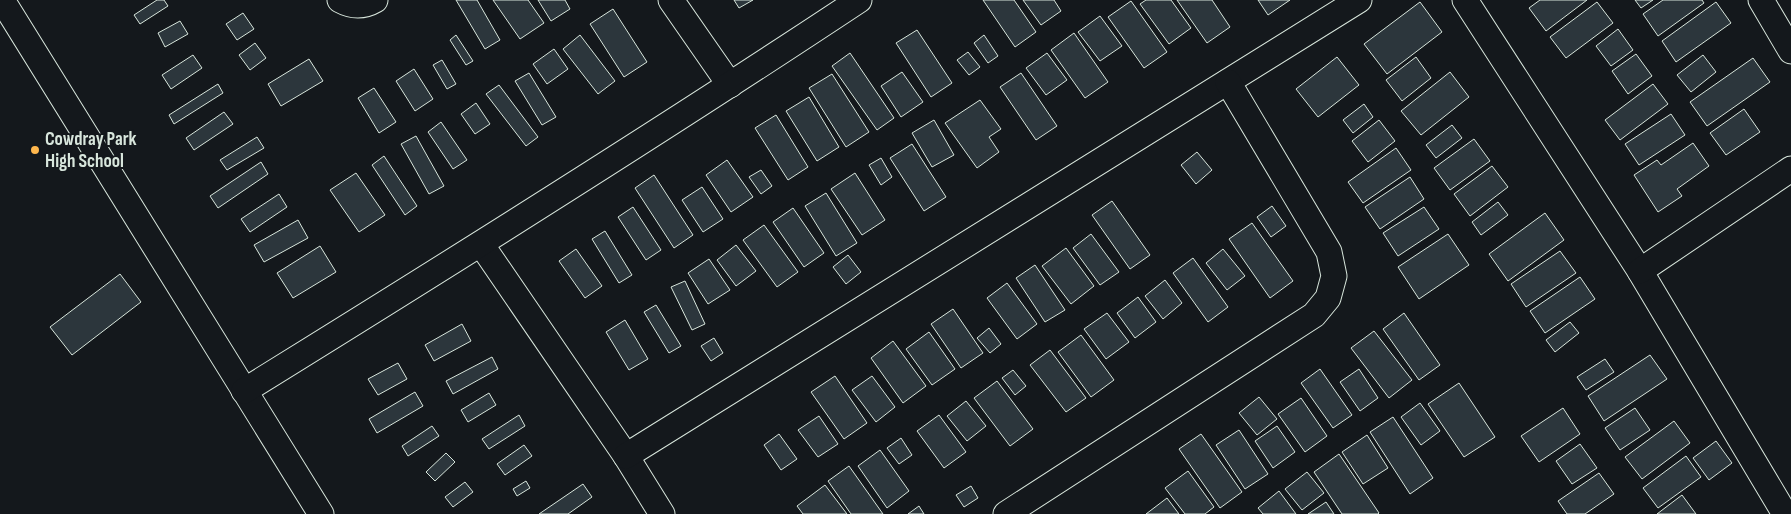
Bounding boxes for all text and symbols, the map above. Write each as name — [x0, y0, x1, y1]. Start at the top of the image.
place label: Cowdray Park High School — [45, 128, 137, 173]
marker: Cowdray Park High School — [29, 144, 41, 156]

